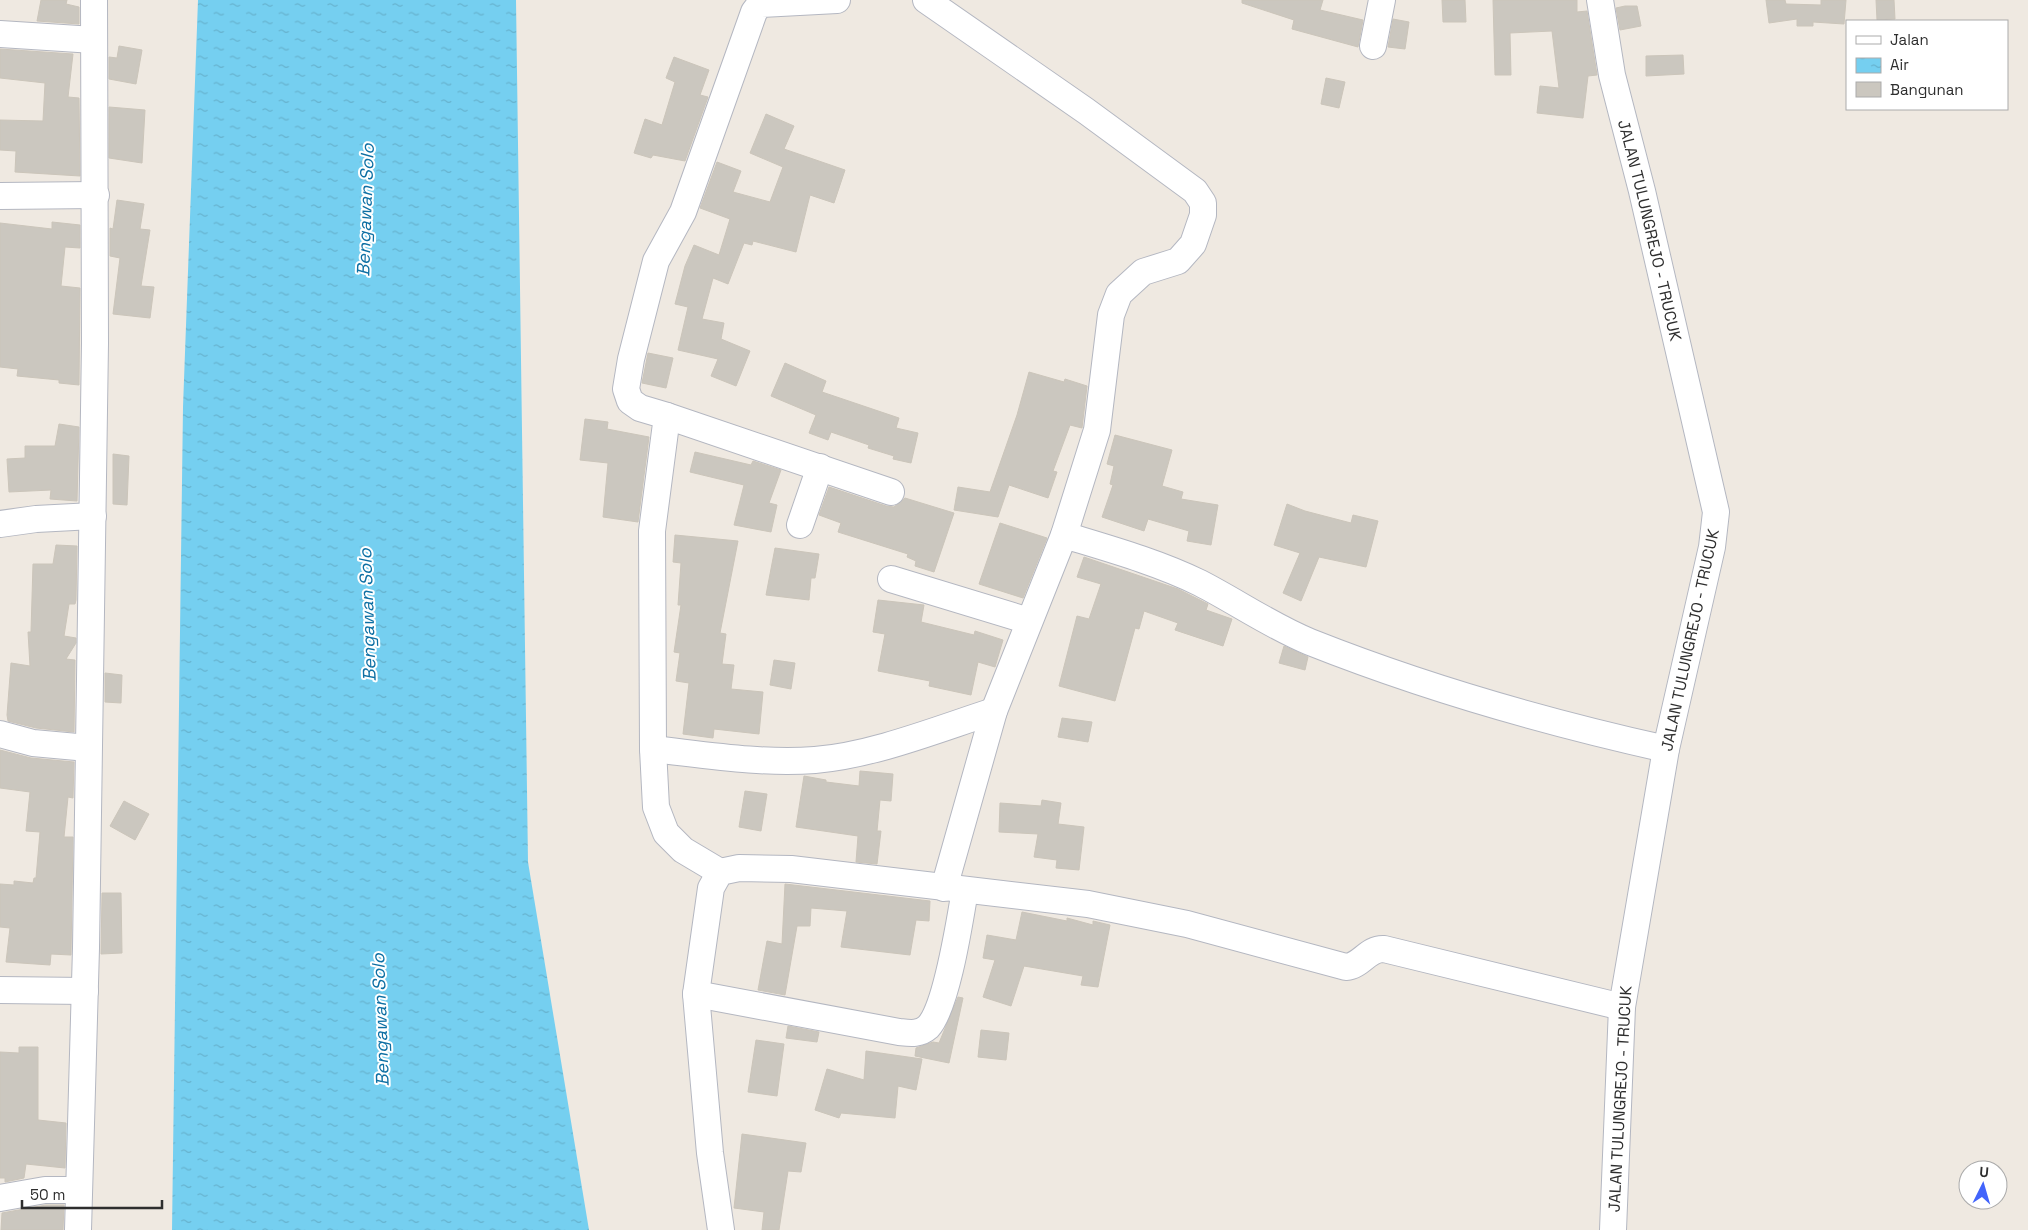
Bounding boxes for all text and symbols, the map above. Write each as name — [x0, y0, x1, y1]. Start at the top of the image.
legend — [1846, 20, 2008, 110]
text: Jalan — [1890, 30, 1929, 49]
text: Air — [1890, 55, 1909, 74]
text: Bangunan — [1890, 80, 1964, 99]
street label: JALAN TULUNGREJO - TRUCUK — [1614, 117, 1687, 343]
water label: Bengawan Solo — [351, 142, 379, 277]
street label: JALAN TULUNGREJO - TRUCUK — [1656, 527, 1724, 753]
water label: Bengawan Solo — [353, 547, 381, 682]
water label: Bengawan Solo — [366, 952, 394, 1087]
street label: JALAN TULUNGREJO - TRUCUK — [1604, 985, 1636, 1213]
north arrow — [1958, 1160, 2008, 1210]
text: U — [1979, 1163, 1990, 1181]
scale bar — [22, 1178, 162, 1210]
text: 50 m — [30, 1185, 65, 1204]

